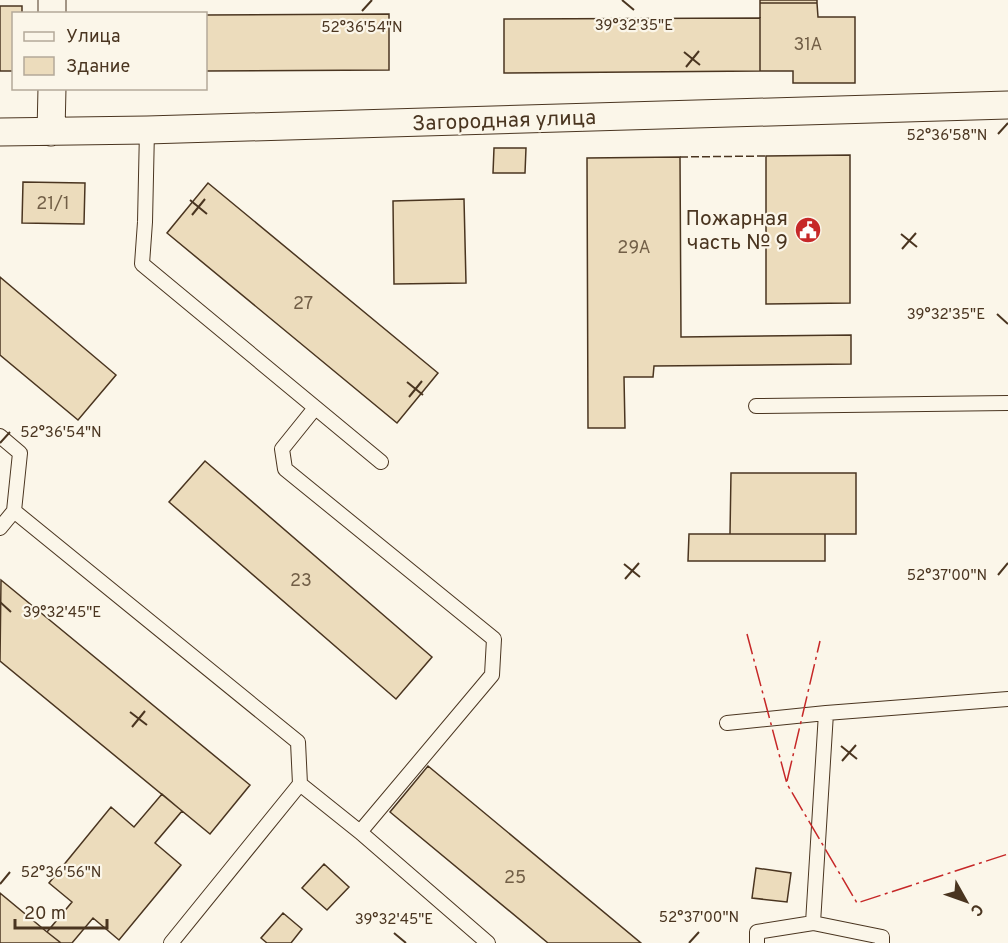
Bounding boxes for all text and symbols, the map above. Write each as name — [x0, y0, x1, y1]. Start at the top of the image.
legend — [12, 12, 207, 90]
text: 39°32'35"E — [595, 17, 673, 36]
text: 52°36'54"N — [321, 19, 403, 38]
text: Улица — [66, 26, 120, 49]
house number: 31А — [793, 34, 823, 57]
text: Здание — [66, 56, 130, 79]
street label: Загородная улица — [412, 105, 596, 138]
text: 52°36'58"N — [907, 127, 987, 146]
house number: 21/1 — [36, 193, 70, 216]
place label: Пожарная часть № 9 — [686, 206, 788, 257]
public building icon: Пожарная часть № 9 — [793, 215, 823, 245]
house number: 29А — [617, 237, 651, 260]
house number: 27 — [293, 293, 313, 316]
text: 39°32'35"E — [907, 306, 985, 325]
text: 52°36'54"N — [20, 424, 102, 443]
text: 52°37'00"N — [907, 567, 987, 586]
house number: 23 — [290, 570, 312, 593]
text: 39°32'45"E — [23, 604, 101, 623]
text: 52°36'56"N — [21, 864, 101, 883]
house number: 25 — [504, 867, 526, 890]
north arrow — [936, 871, 996, 931]
scale bar — [15, 892, 106, 930]
text: С — [965, 899, 987, 920]
text: 20 m — [24, 903, 66, 926]
text: 52°37'00"N — [659, 909, 739, 928]
text: 39°32'45"E — [355, 911, 433, 930]

